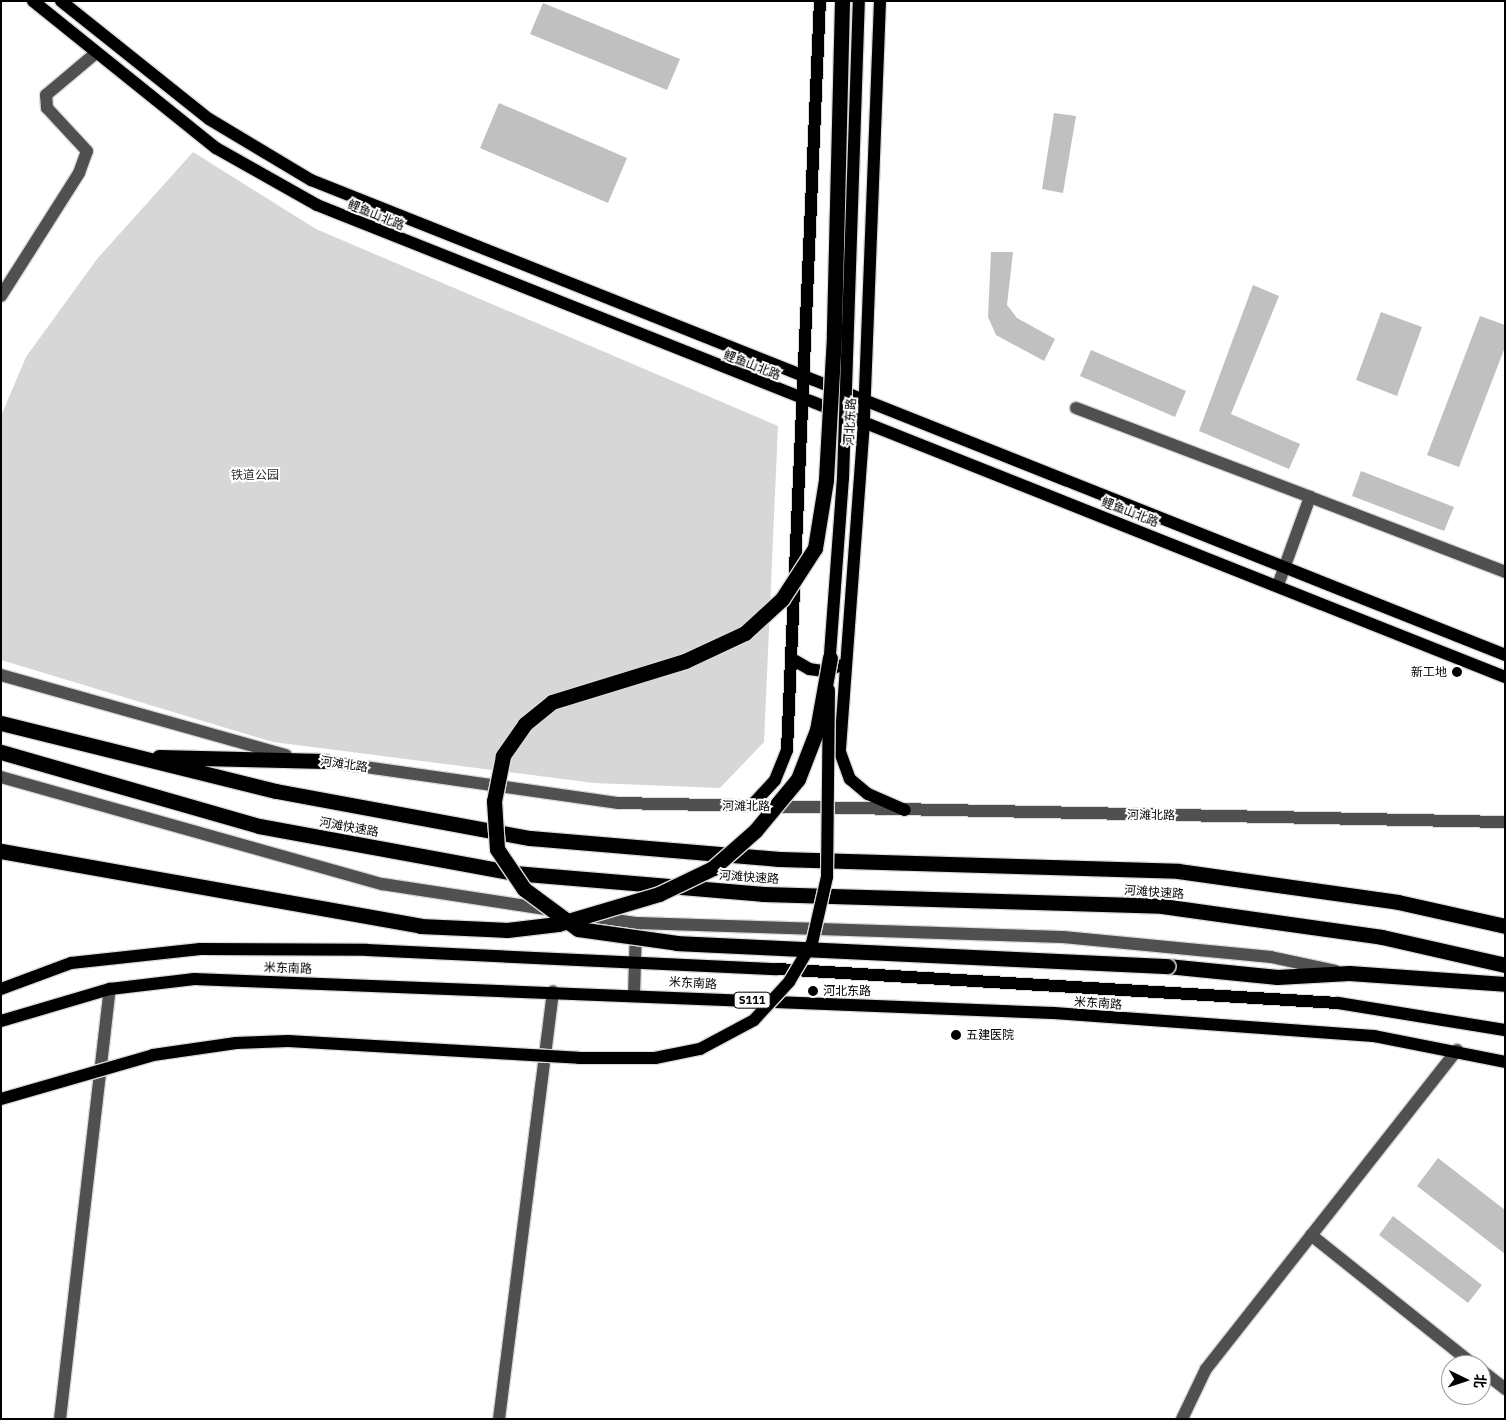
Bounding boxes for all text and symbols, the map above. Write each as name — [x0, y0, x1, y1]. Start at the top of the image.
street label: 鲤鱼山北路 — [345, 197, 407, 233]
street label: 鲤鱼山北路 — [721, 348, 783, 382]
street label: 河北东路 — [842, 398, 858, 446]
park label: 铁道公园 — [231, 468, 279, 482]
street label: 鲤鱼山北路 — [1099, 495, 1161, 529]
place label: 新工地 — [1411, 665, 1447, 679]
marker: 新工地 — [1451, 666, 1463, 678]
street label: 河滩北路 — [319, 754, 369, 774]
street label: 河滩北路 — [722, 798, 770, 814]
street label: 河滩北路 — [1127, 807, 1175, 823]
street label: 河滩快速路 — [318, 815, 380, 839]
street label: 河滩快速路 — [719, 868, 779, 886]
street label: 河滩快速路 — [1124, 883, 1184, 901]
street label: 米东南路 — [264, 960, 312, 976]
street label: 米东南路 — [669, 975, 717, 991]
place label: 河北东路 — [823, 984, 871, 998]
marker: 河北东路 — [807, 985, 819, 997]
road number: S111 — [733, 992, 771, 1008]
street label: 米东南路 — [1074, 994, 1122, 1012]
place label: 五建医院 — [966, 1028, 1014, 1042]
marker: 五建医院 — [950, 1029, 962, 1041]
north arrow — [1441, 1355, 1491, 1405]
text: 北 — [1470, 1373, 1489, 1389]

